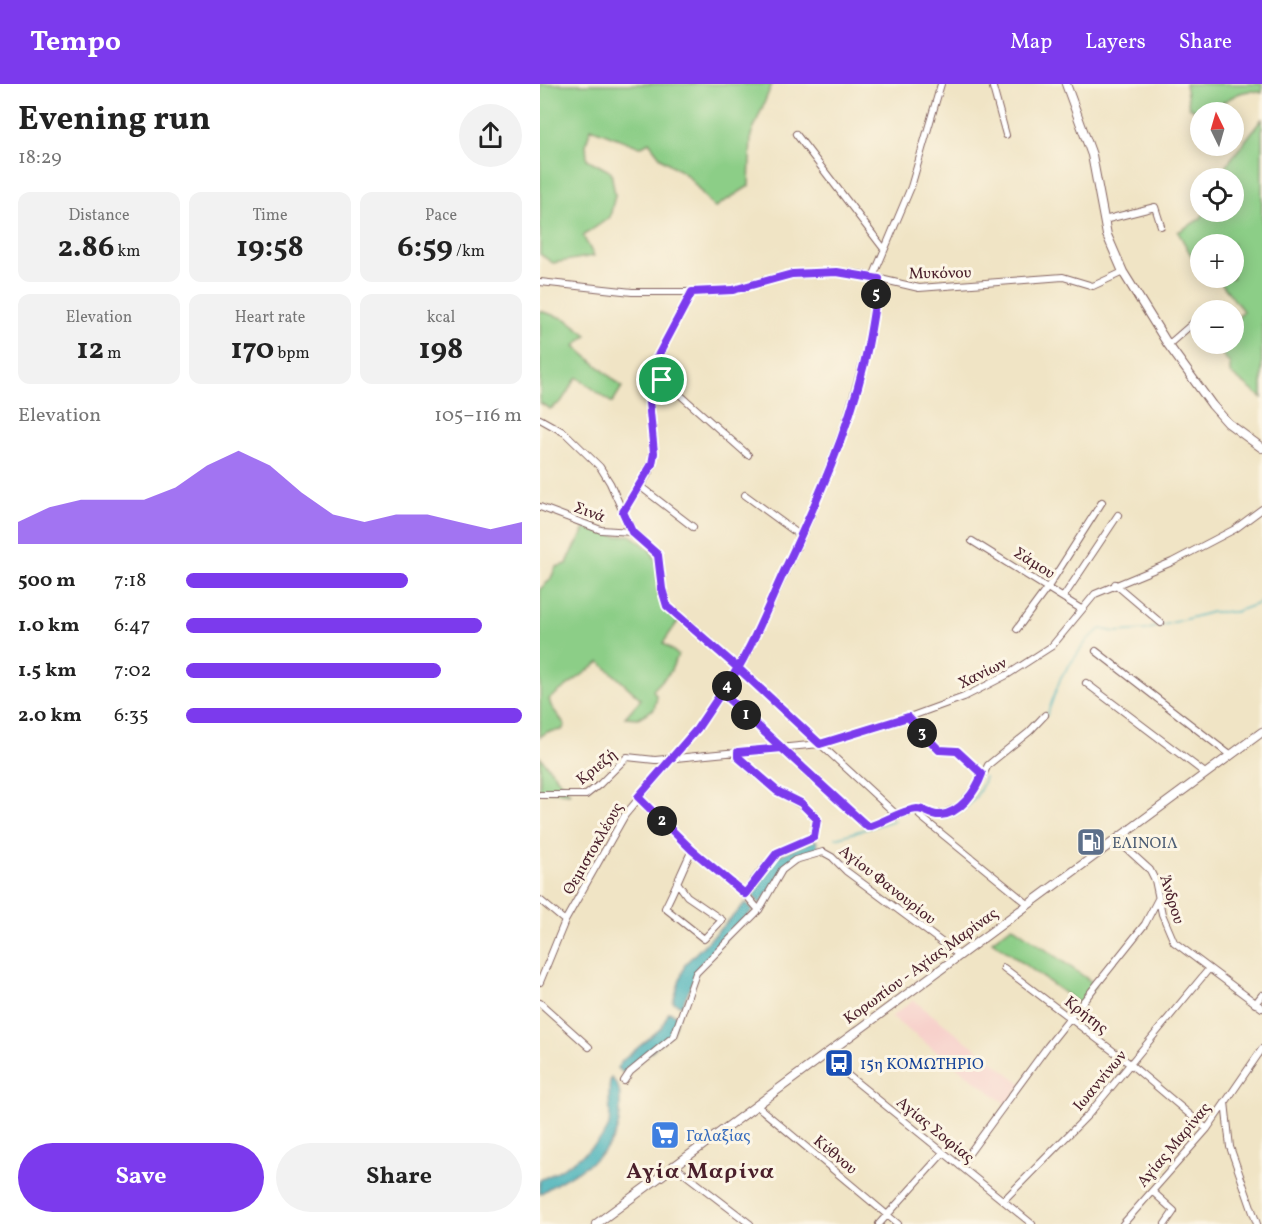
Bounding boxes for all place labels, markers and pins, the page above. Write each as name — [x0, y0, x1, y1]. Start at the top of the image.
pin: 5 — [861, 279, 891, 309]
pin — [636, 354, 687, 405]
pin: 4 — [712, 671, 742, 701]
pin: 1 — [731, 700, 761, 730]
pin: 3 — [907, 718, 937, 748]
pin: 2 — [647, 806, 677, 836]
fuel station icon: ΕΛΙΝΟΙΛ — [1075, 826, 1107, 858]
place label: ΕΛΙΝΟΙΛ — [1112, 833, 1178, 855]
bus stop icon: 15η ΚΟΜΩΤΗΡΙΟ — [823, 1047, 855, 1079]
place label: 15η ΚΟΜΩΤΗΡΙΟ — [860, 1054, 984, 1076]
supermarket icon: Γαλαξίας — [649, 1119, 681, 1151]
place label: Γαλαξίας — [686, 1126, 751, 1148]

